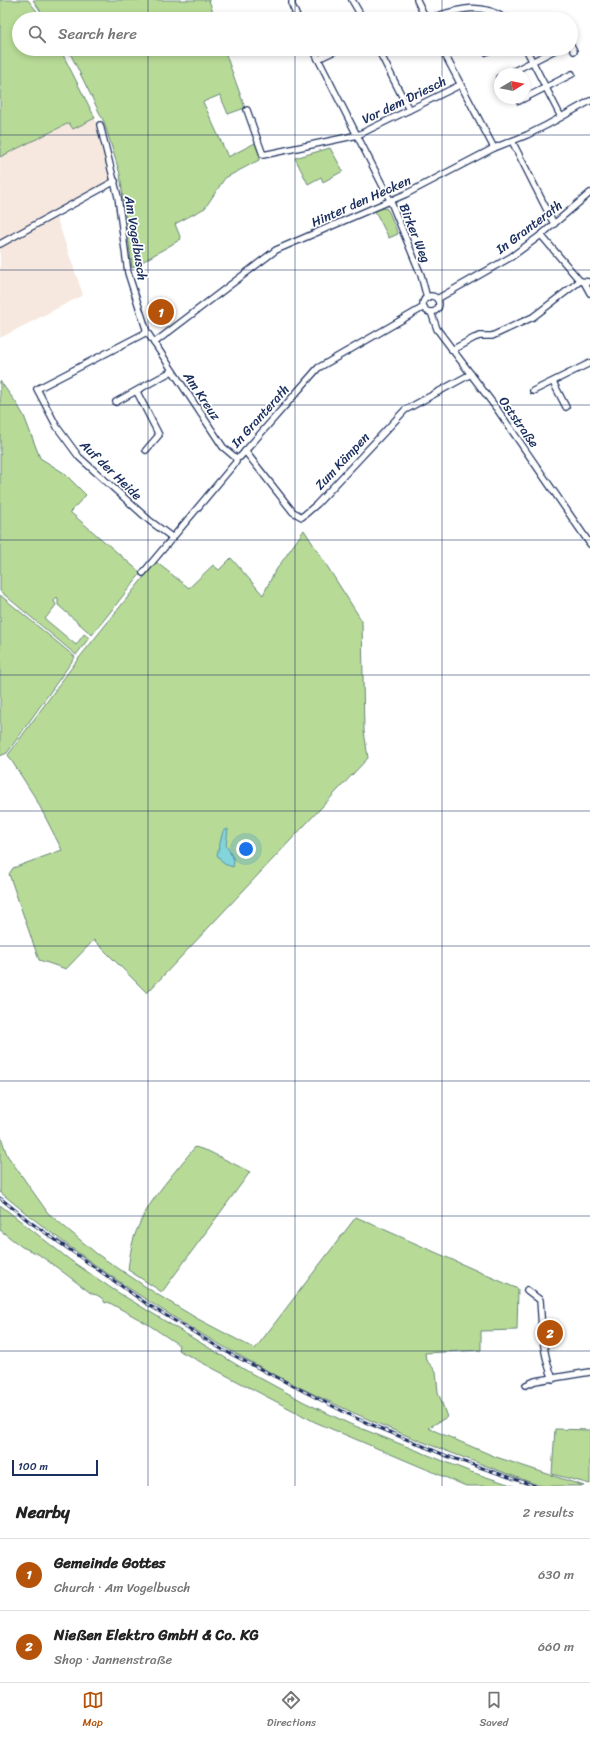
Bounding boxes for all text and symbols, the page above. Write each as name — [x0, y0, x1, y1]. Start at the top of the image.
search box — [12, 12, 578, 56]
text: Search here — [58, 21, 137, 47]
icon: search — [26, 23, 48, 45]
north arrow — [494, 68, 530, 104]
street label: Vor dem Driesch — [358, 70, 450, 130]
street label: Hinter den Hecken — [307, 169, 415, 233]
street label: Am Vogelbusch — [118, 193, 154, 282]
street label: In Granterath — [490, 194, 568, 261]
street label: Birker Weg — [393, 200, 437, 267]
pin: 1 — [148, 297, 174, 327]
street label: Am Kreuz — [177, 366, 227, 426]
street label: In Granterath — [224, 379, 295, 454]
street label: Oststraße — [493, 391, 545, 453]
street label: Zum Kämpen — [309, 427, 375, 495]
street label: Auf der Heide — [74, 433, 148, 506]
your location — [236, 839, 256, 859]
pin: 2 — [537, 1318, 563, 1348]
text: 100 m — [18, 1457, 48, 1476]
scale bar — [12, 1458, 98, 1477]
text: Nearby — [16, 1497, 70, 1527]
text: 2 results — [523, 1501, 574, 1524]
text: Gemeinde Gottes — [54, 1550, 166, 1576]
text: 1 — [26, 1563, 32, 1586]
text: 630 m — [538, 1563, 574, 1586]
text: Church · Am Vogelbusch — [54, 1576, 190, 1599]
text: Nießen Elektro GmbH & Co. KG — [54, 1622, 259, 1648]
text: 2 — [25, 1635, 33, 1658]
text: 660 m — [538, 1635, 574, 1658]
text: Shop · Jannenstraße — [54, 1648, 172, 1671]
tab: Map — [82, 1689, 104, 1732]
tab: Directions — [267, 1689, 316, 1732]
tab: Saved — [479, 1689, 508, 1732]

